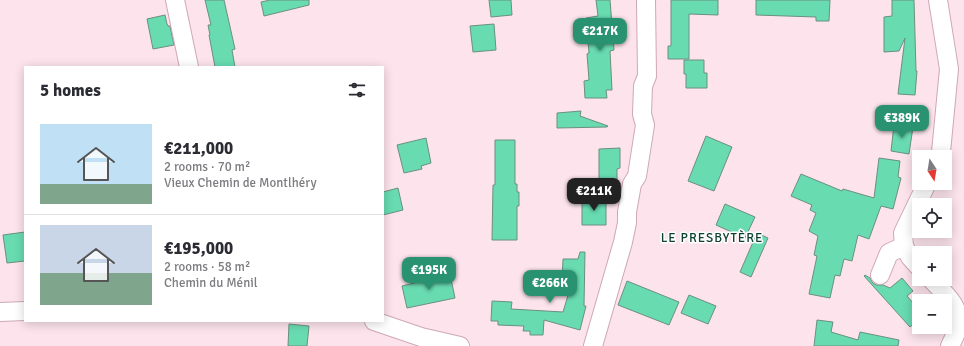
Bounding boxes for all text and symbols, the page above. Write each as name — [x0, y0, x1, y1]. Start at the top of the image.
pin: €217K — [572, 18, 628, 52]
text: €217K — [582, 23, 618, 39]
icon: filters — [346, 79, 368, 101]
text: 5 homes — [40, 80, 101, 101]
pin: €389K — [874, 105, 930, 139]
text: €389K — [884, 110, 920, 126]
text: €211,000 — [164, 138, 233, 159]
icon: home — [72, 140, 120, 188]
north arrow — [912, 150, 952, 190]
map controls — [912, 150, 952, 334]
text: 2 rooms · 70 m² — [164, 159, 250, 175]
text: Vieux Chemin de Montlhéry — [164, 175, 316, 191]
pin: €211K — [566, 178, 622, 212]
text: €211K — [576, 183, 612, 199]
button: locate — [912, 198, 952, 238]
district label: LE PRESBYTÈRE — [661, 229, 763, 246]
text: €195,000 — [164, 238, 233, 259]
icon: home — [72, 241, 120, 289]
button: + — [912, 246, 952, 286]
pin: €195K — [401, 257, 457, 291]
text: 2 rooms · 58 m² — [164, 259, 250, 275]
text: €195K — [411, 262, 447, 278]
pin: €266K — [522, 270, 578, 304]
text: Chemin du Ménil — [164, 275, 258, 291]
text: €266K — [532, 275, 568, 291]
button: − — [912, 294, 952, 334]

